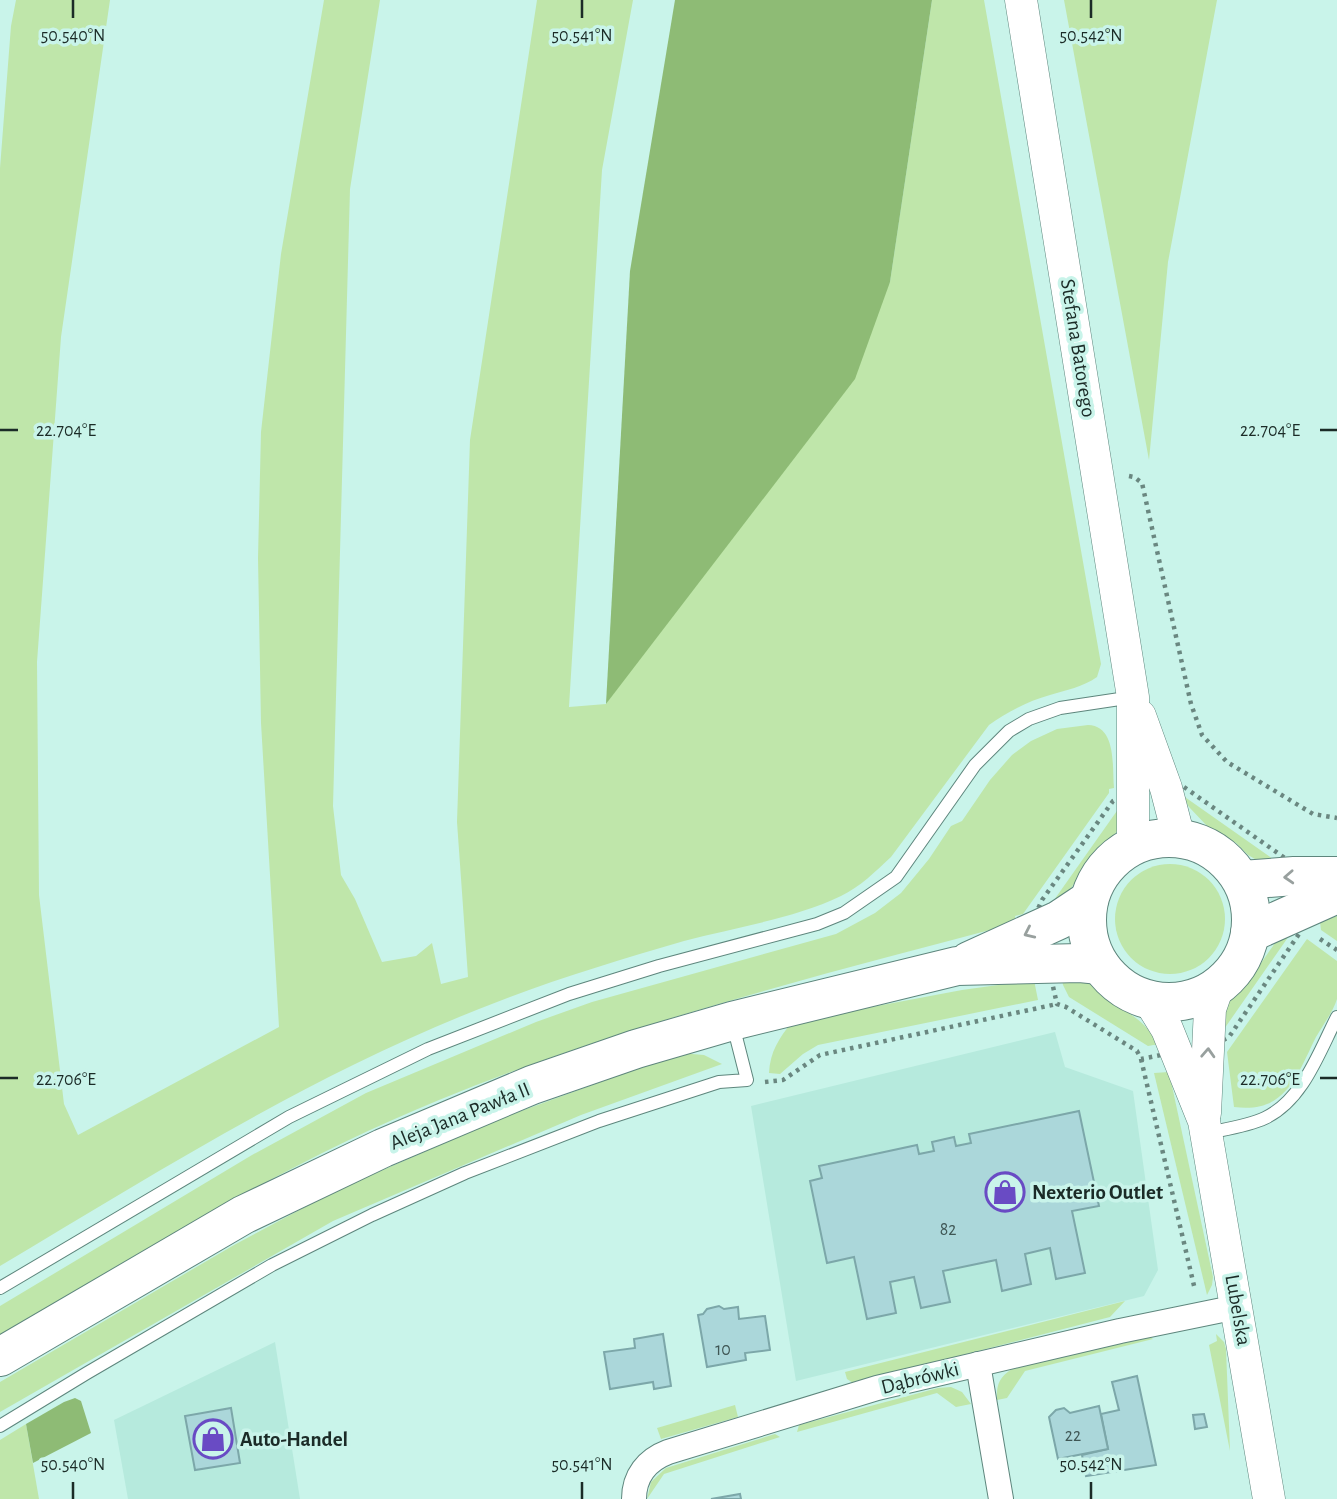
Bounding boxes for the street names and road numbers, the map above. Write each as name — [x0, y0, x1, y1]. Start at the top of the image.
street label: Stefana Batorego — [1057, 277, 1099, 419]
street label: Aleja Jana Pawła II — [387, 1078, 533, 1154]
street label: Lubelska — [1221, 1273, 1255, 1347]
street label: Dąbrówki — [879, 1358, 961, 1398]

